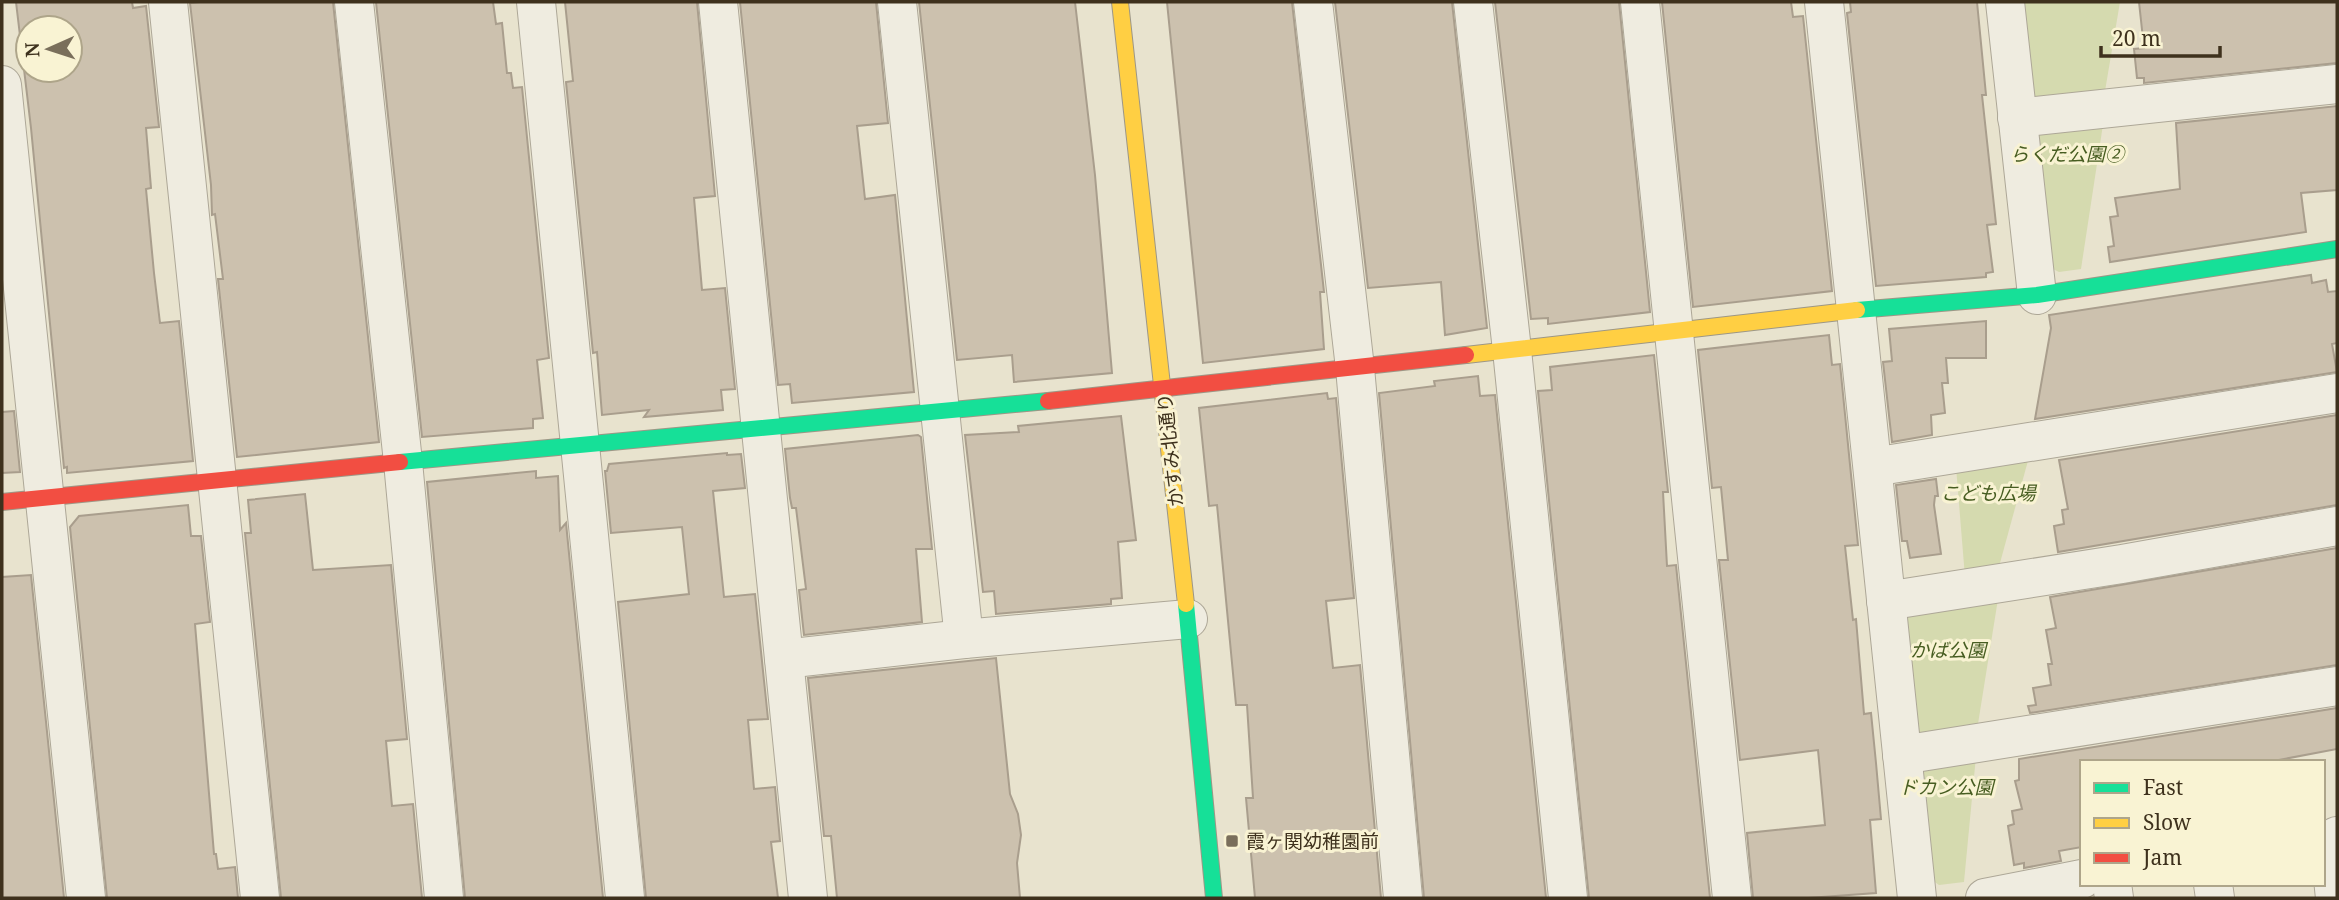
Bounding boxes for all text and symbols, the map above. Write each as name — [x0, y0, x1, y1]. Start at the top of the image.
north arrow — [14, 14, 84, 84]
scale bar — [2101, 14, 2220, 58]
text: 20 m — [2112, 24, 2161, 52]
text: N — [19, 42, 45, 58]
park label: らくだ公園② — [2010, 141, 2126, 167]
street label: かすみ北通り — [1151, 392, 1189, 508]
park label: こども広場 — [1940, 480, 2037, 506]
park label: かば公園 — [1910, 637, 1989, 663]
legend — [2080, 760, 2325, 886]
text: Fast — [2143, 773, 2183, 801]
park label: ドカン公園 — [1898, 774, 1996, 800]
text: Slow — [2143, 808, 2192, 836]
place label: 霞ヶ関幼稚園前 — [1246, 828, 1379, 854]
marker: 霞ヶ関幼稚園前 — [1224, 833, 1240, 849]
text: Jam — [2142, 843, 2182, 871]

